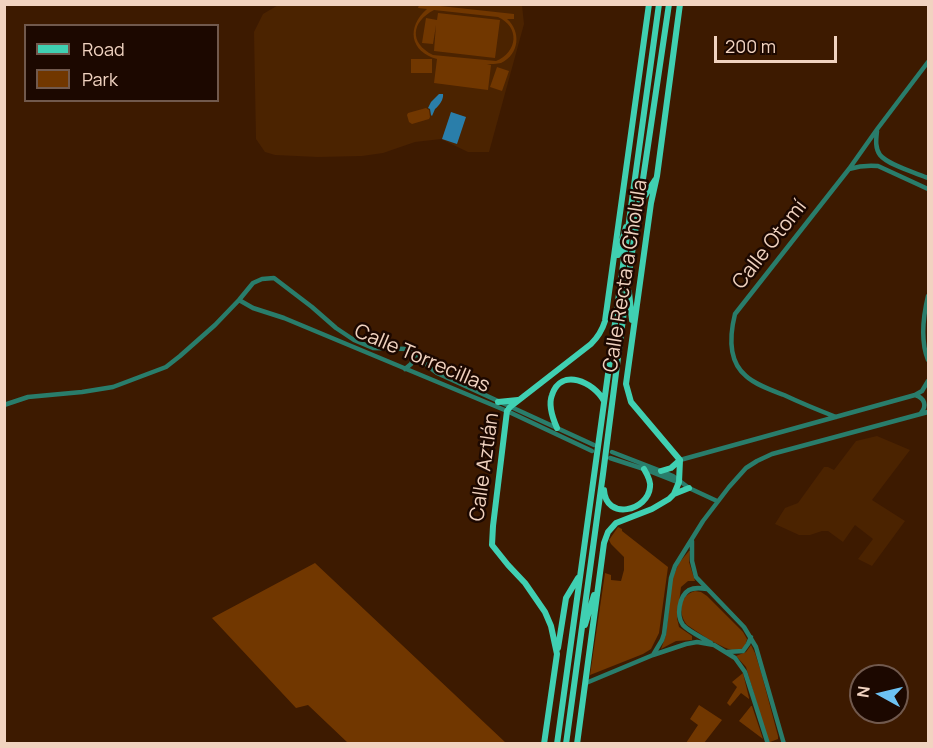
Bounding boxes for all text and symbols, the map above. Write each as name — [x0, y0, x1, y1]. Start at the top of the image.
legend — [24, 24, 219, 102]
scale bar — [717, 24, 840, 62]
text: 200 m — [725, 34, 776, 58]
text: Road — [82, 37, 125, 61]
text: Park — [82, 67, 118, 91]
street label: Calle Recta a Cholula — [599, 178, 653, 374]
street label: Calle Otomí — [728, 196, 812, 294]
street label: Calle Torrecillas — [351, 320, 493, 398]
street label: Calle Aztlán — [466, 411, 504, 523]
north arrow — [849, 664, 909, 724]
text: N — [851, 685, 875, 699]

